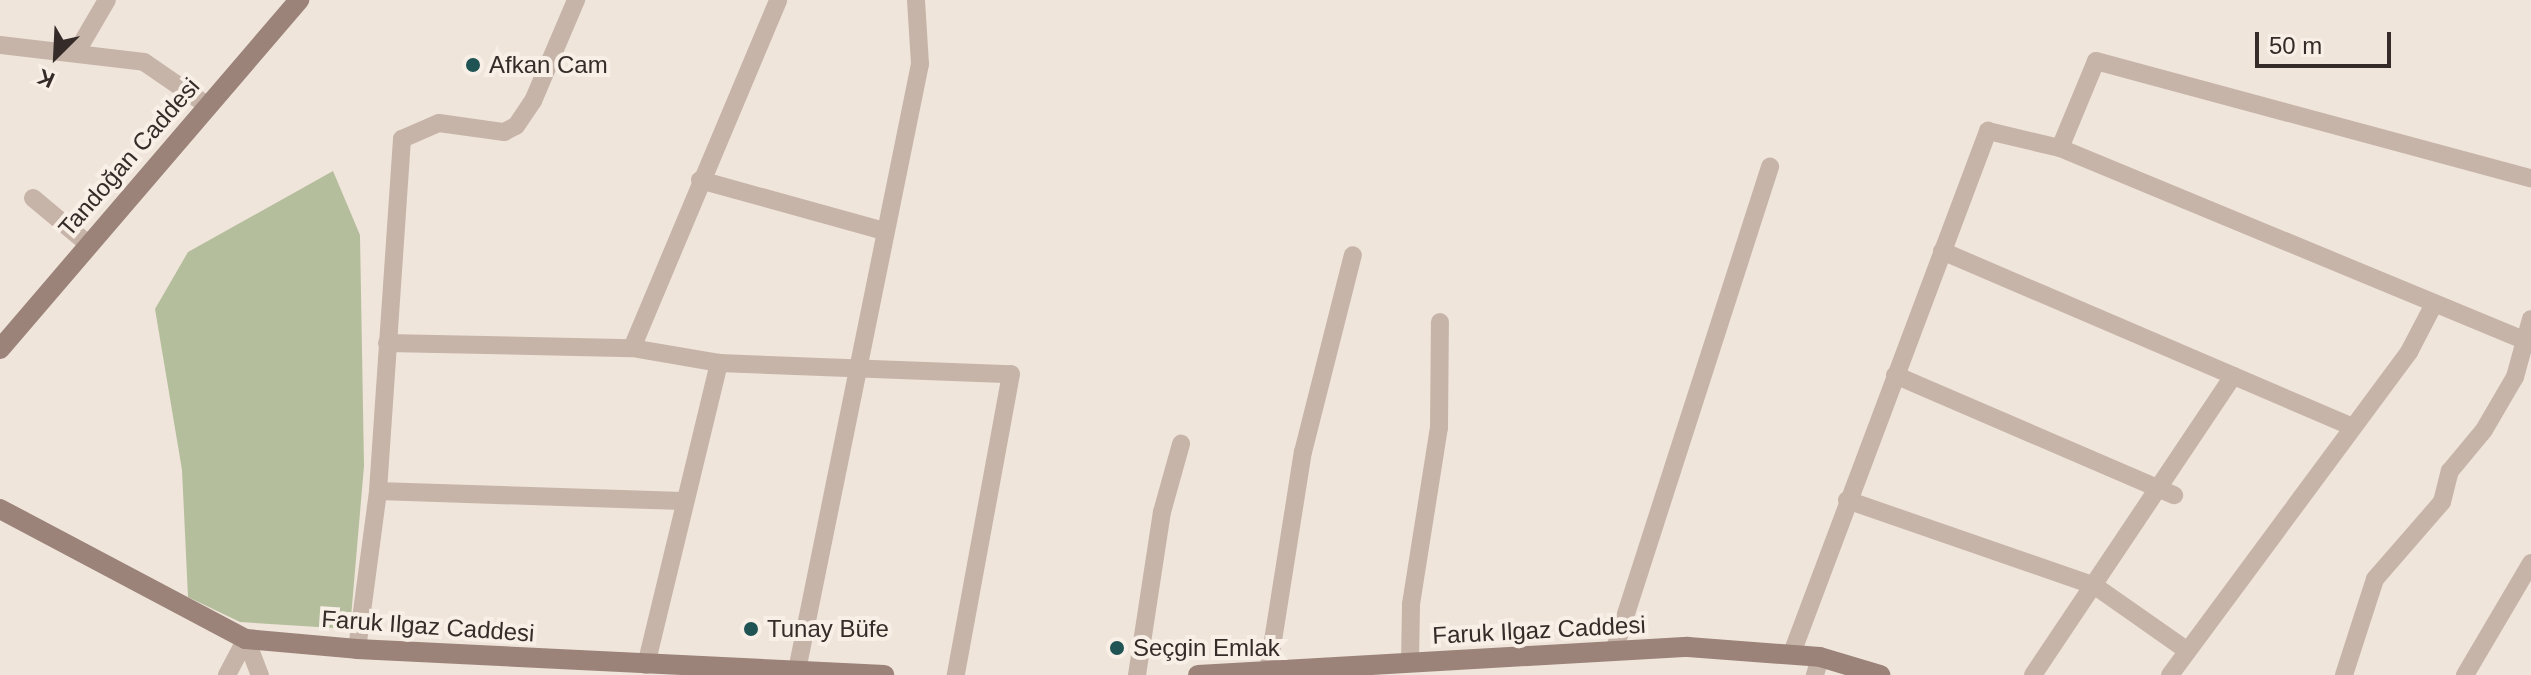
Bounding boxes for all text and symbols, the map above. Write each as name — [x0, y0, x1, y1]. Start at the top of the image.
north arrow — [16, 16, 96, 96]
scale bar — [2259, 16, 2395, 66]
text: 50 m — [2269, 32, 2322, 59]
place label: Afkan Cam — [489, 51, 608, 79]
marker: Afkan Cam — [464, 56, 482, 74]
text: K — [34, 64, 58, 93]
street label: Tandoğan Caddesi — [52, 72, 206, 242]
street label: Faruk Ilgaz Caddesi — [321, 604, 535, 648]
street label: Faruk Ilgaz Caddesi — [1432, 610, 1646, 650]
place label: Tunay Büfe — [767, 615, 889, 643]
marker: Tunay Büfe — [742, 620, 760, 638]
place label: Seçgin Emlak — [1133, 634, 1280, 662]
marker: Seçgin Emlak — [1108, 639, 1126, 657]

